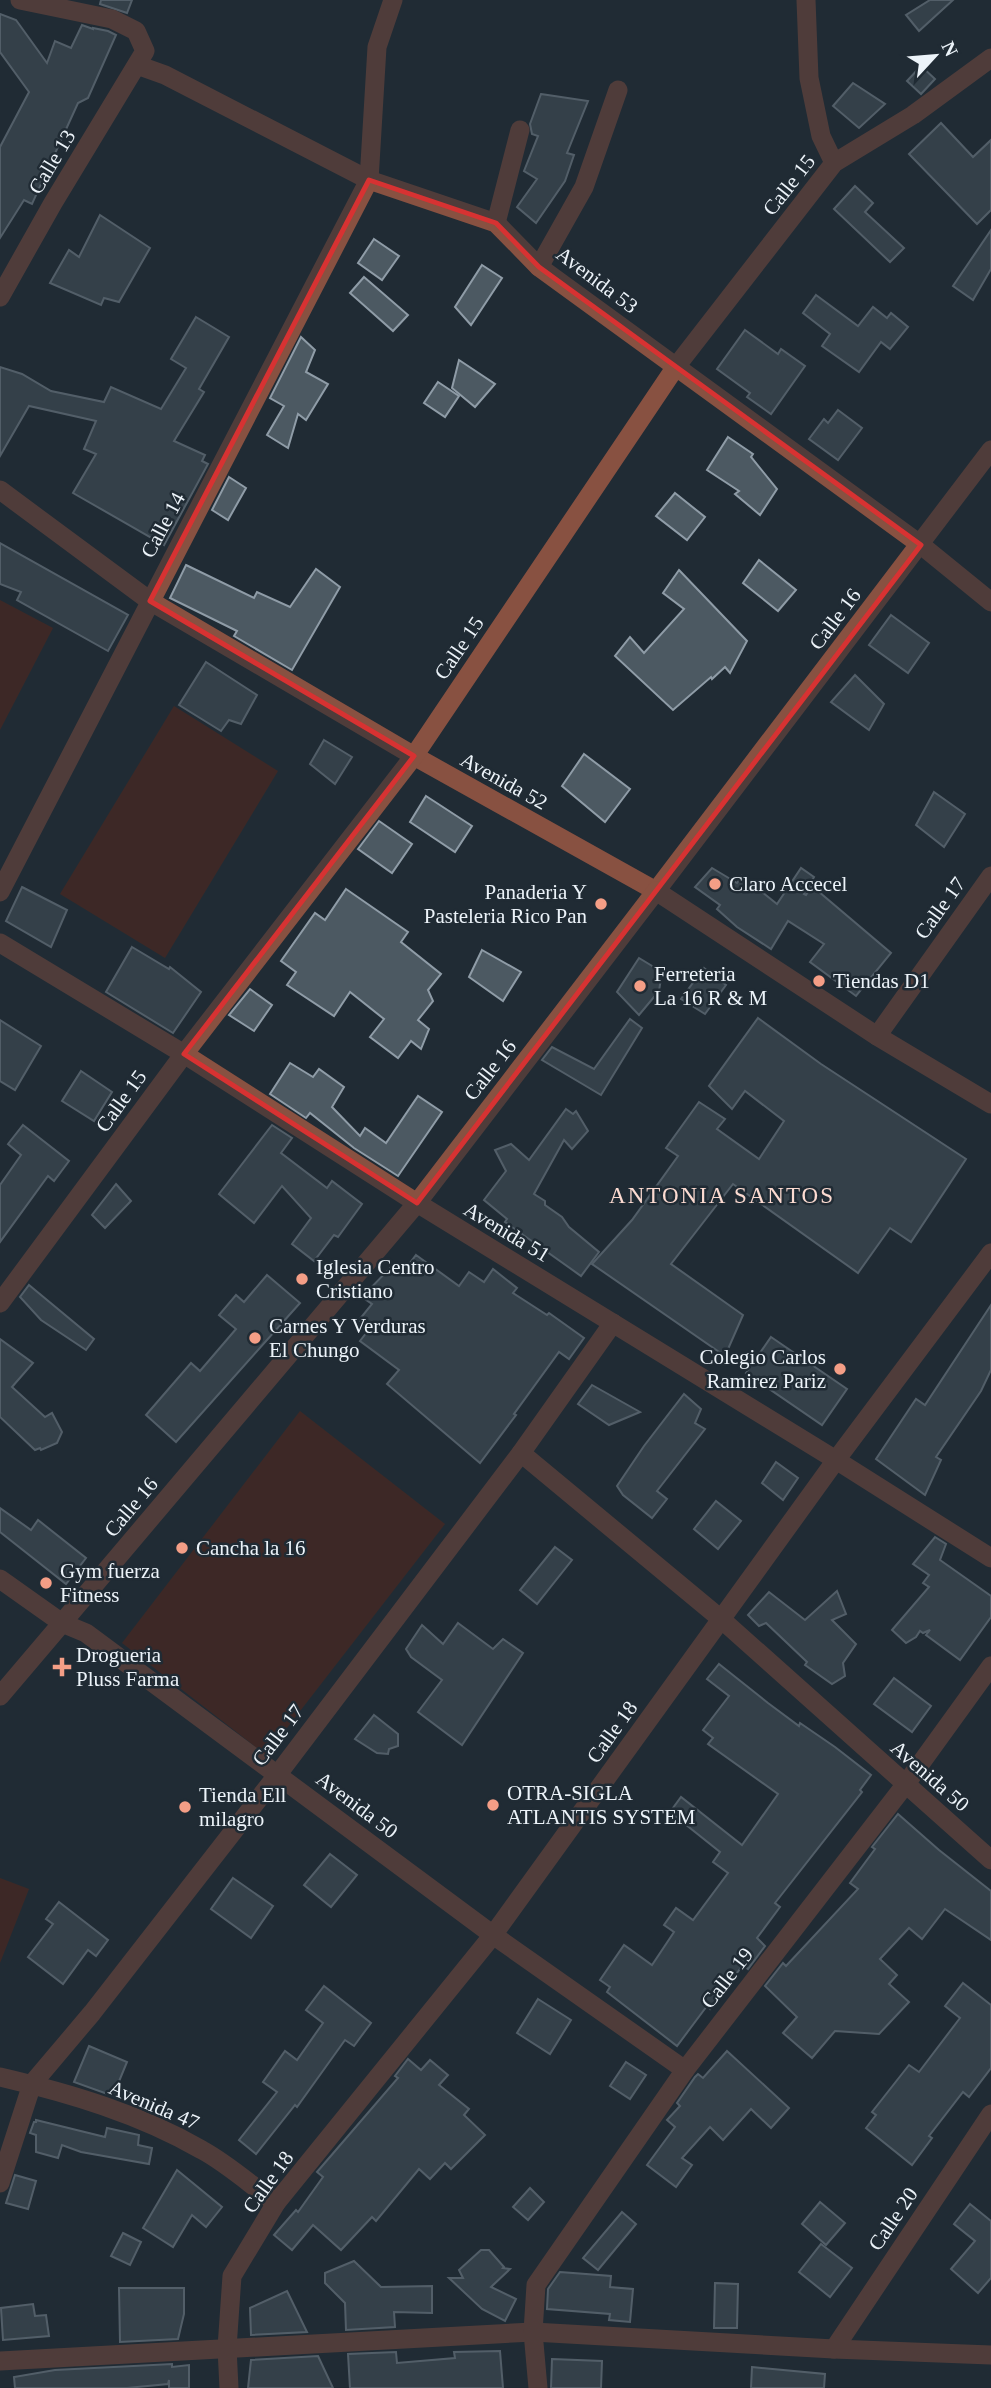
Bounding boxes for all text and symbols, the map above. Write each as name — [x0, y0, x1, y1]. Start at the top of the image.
north arrow — [900, 21, 970, 91]
text: N — [937, 38, 962, 60]
street label: Calle 13 — [24, 126, 80, 198]
street label: Calle 15 — [758, 150, 820, 220]
street label: Avenida 53 — [552, 242, 642, 318]
street label: Calle 14 — [136, 488, 190, 562]
street label: Calle 16 — [804, 584, 866, 654]
street label: Calle 15 — [429, 612, 489, 684]
street label: Avenida 52 — [456, 747, 552, 815]
place label: Claro Accecel — [729, 872, 848, 896]
street label: Calle 17 — [910, 872, 970, 944]
marker: Claro Accecel — [707, 876, 723, 892]
place label: Panaderia Y Pasteleria Rico Pan — [424, 880, 587, 928]
marker: Panaderia Y Pasteleria Rico Pan — [593, 896, 609, 912]
place label: Ferreteria La 16 R & M — [654, 962, 767, 1010]
place label: Tiendas D1 — [833, 969, 930, 993]
marker: Tiendas D1 — [811, 973, 827, 989]
marker: Ferreteria La 16 R & M — [632, 978, 648, 994]
street label: Calle 16 — [459, 1035, 521, 1105]
street label: Calle 15 — [91, 1065, 151, 1137]
district label: ANTONIA SANTOS — [609, 1183, 835, 1208]
street label: Avenida 51 — [460, 1197, 554, 1267]
place label: Iglesia Centro Cristiano — [316, 1255, 434, 1303]
marker: Iglesia Centro Cristiano — [294, 1271, 310, 1287]
place label: Carnes Y Verduras El Chungo — [269, 1314, 426, 1362]
marker: Carnes Y Verduras El Chungo — [247, 1330, 263, 1346]
place label: Colegio Carlos Ramirez Pariz — [699, 1345, 826, 1393]
marker: Colegio Carlos Ramirez Pariz — [832, 1361, 848, 1377]
street label: Calle 16 — [99, 1472, 163, 1542]
place label: Cancha la 16 — [196, 1536, 306, 1560]
marker: Cancha la 16 — [174, 1540, 190, 1556]
place label: Gym fuerza Fitness — [60, 1559, 160, 1607]
marker: Gym fuerza Fitness — [38, 1575, 54, 1591]
place label: Drogueria Pluss Farma — [76, 1643, 180, 1691]
marker: Drogueria Pluss Farma — [54, 1659, 70, 1675]
street label: Calle 18 — [582, 1696, 642, 1768]
street label: Calle 17 — [247, 1700, 309, 1770]
street label: Avenida 50 — [886, 1736, 974, 1816]
street label: Avenida 50 — [312, 1767, 402, 1843]
place label: OTRA-SIGLA ATLANTIS SYSTEM — [507, 1781, 696, 1829]
place label: Tienda Ell milagro — [199, 1783, 286, 1831]
marker: OTRA-SIGLA ATLANTIS SYSTEM — [485, 1797, 501, 1813]
marker: Tienda Ell milagro — [177, 1799, 193, 1815]
street label: Calle 19 — [696, 1943, 758, 2013]
street label: Avenida 47 — [105, 2075, 203, 2135]
street label: Calle 18 — [238, 2146, 298, 2218]
street label: Calle 20 — [863, 2183, 923, 2255]

